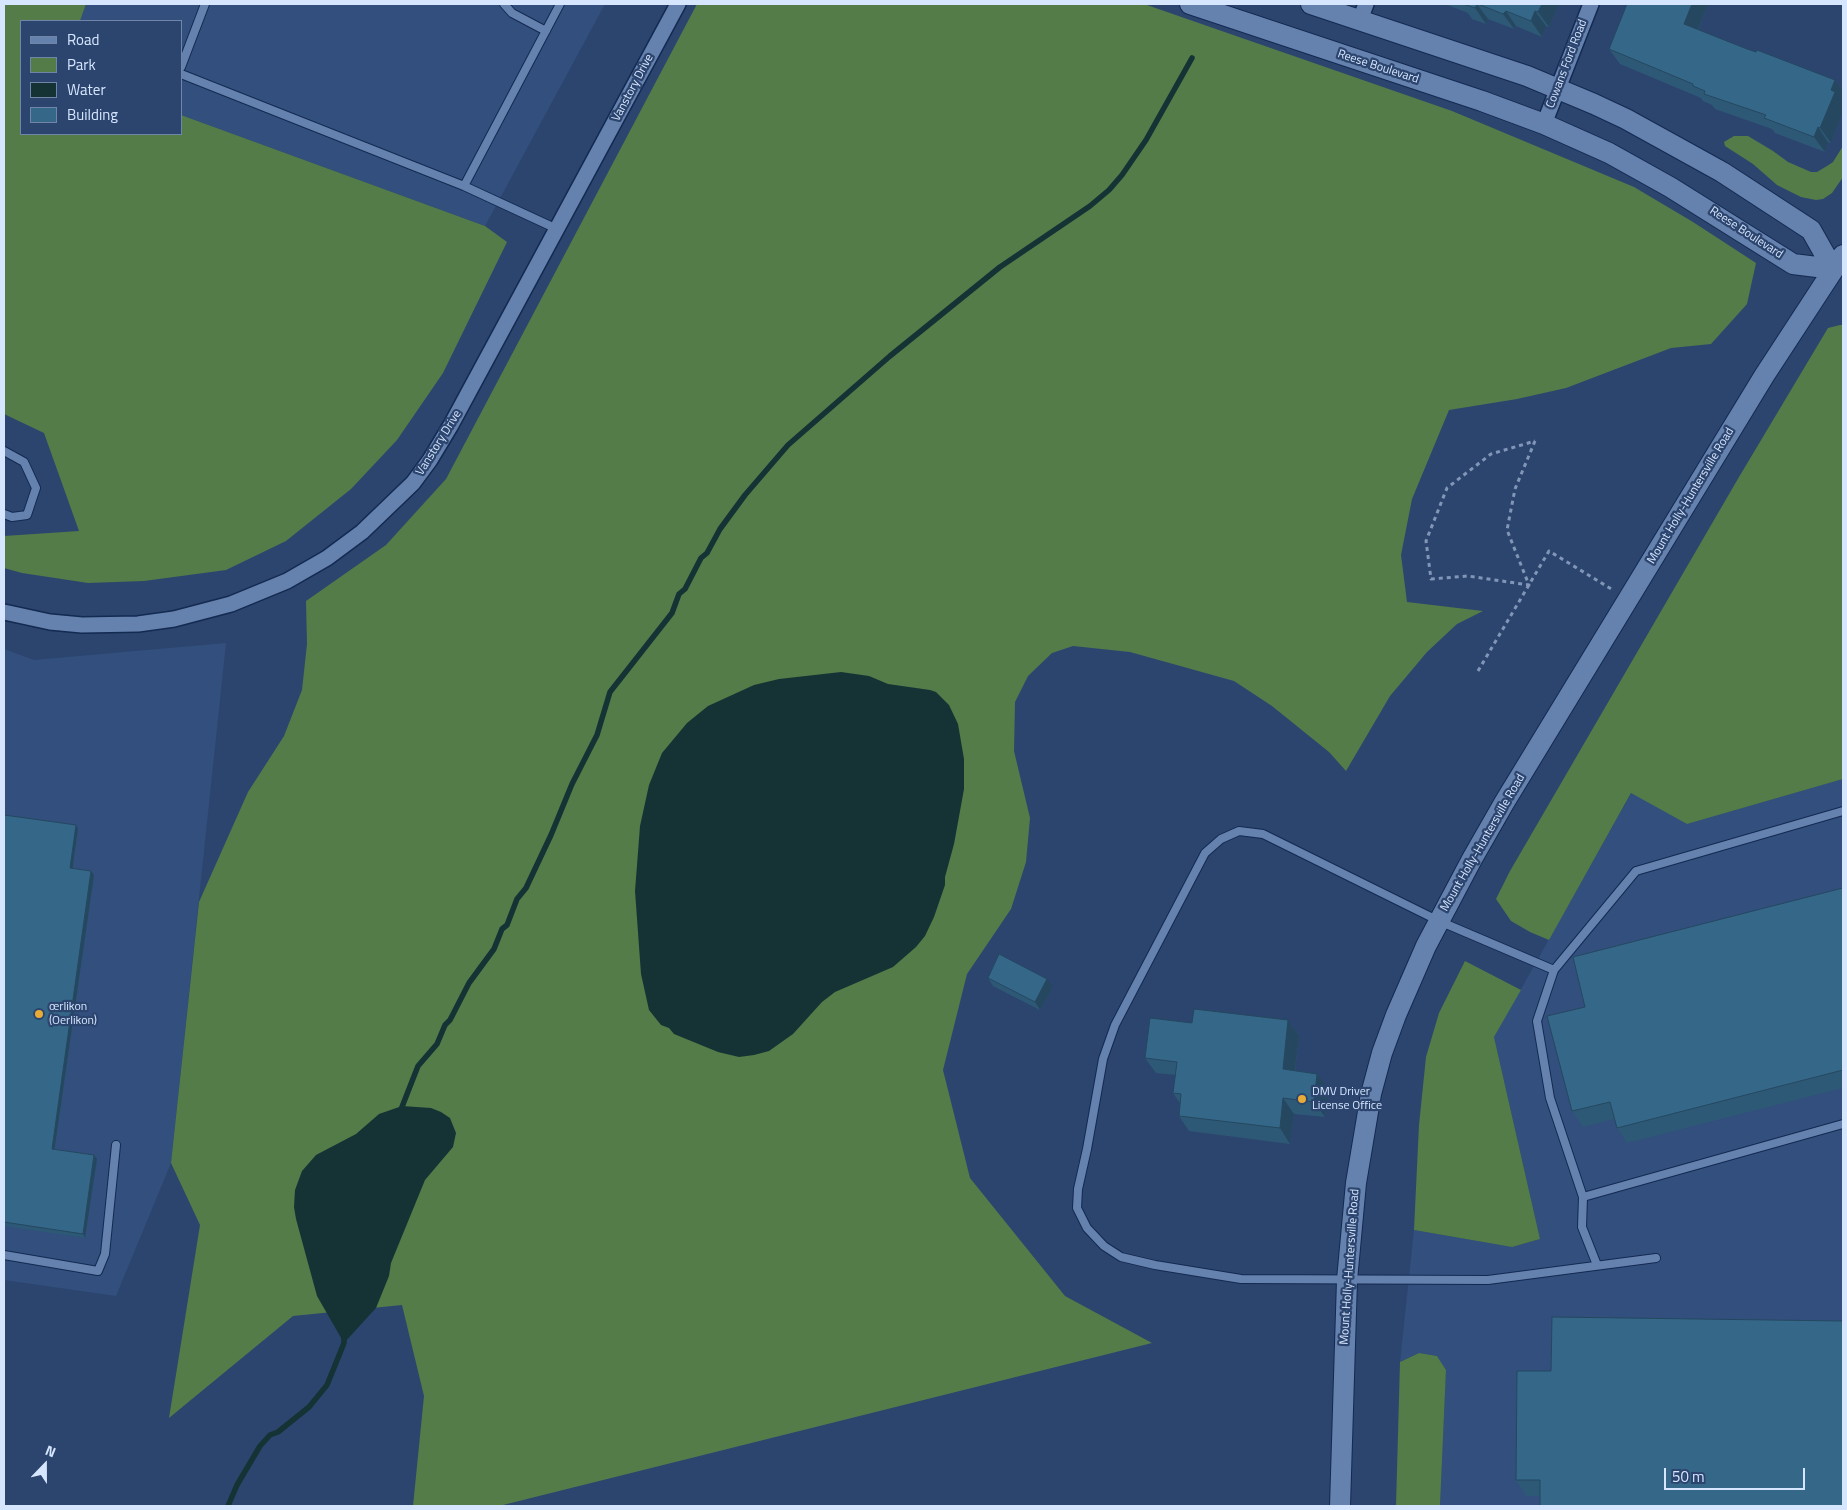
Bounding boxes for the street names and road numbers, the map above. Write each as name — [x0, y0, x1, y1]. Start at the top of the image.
street label: Cowans Ford Road — [1543, 18, 1591, 110]
street label: Reese Boulevard — [1336, 47, 1420, 87]
street label: Vanstory Drive — [609, 52, 657, 124]
street label: Reese Boulevard — [1707, 204, 1785, 262]
street label: Vanstory Drive — [413, 408, 465, 478]
street label: Mount Holly-Huntersville Road — [1645, 425, 1737, 567]
street label: Mount Holly-Huntersville Road — [1438, 772, 1528, 914]
street label: Mount Holly-Huntersville Road — [1337, 1189, 1363, 1345]

